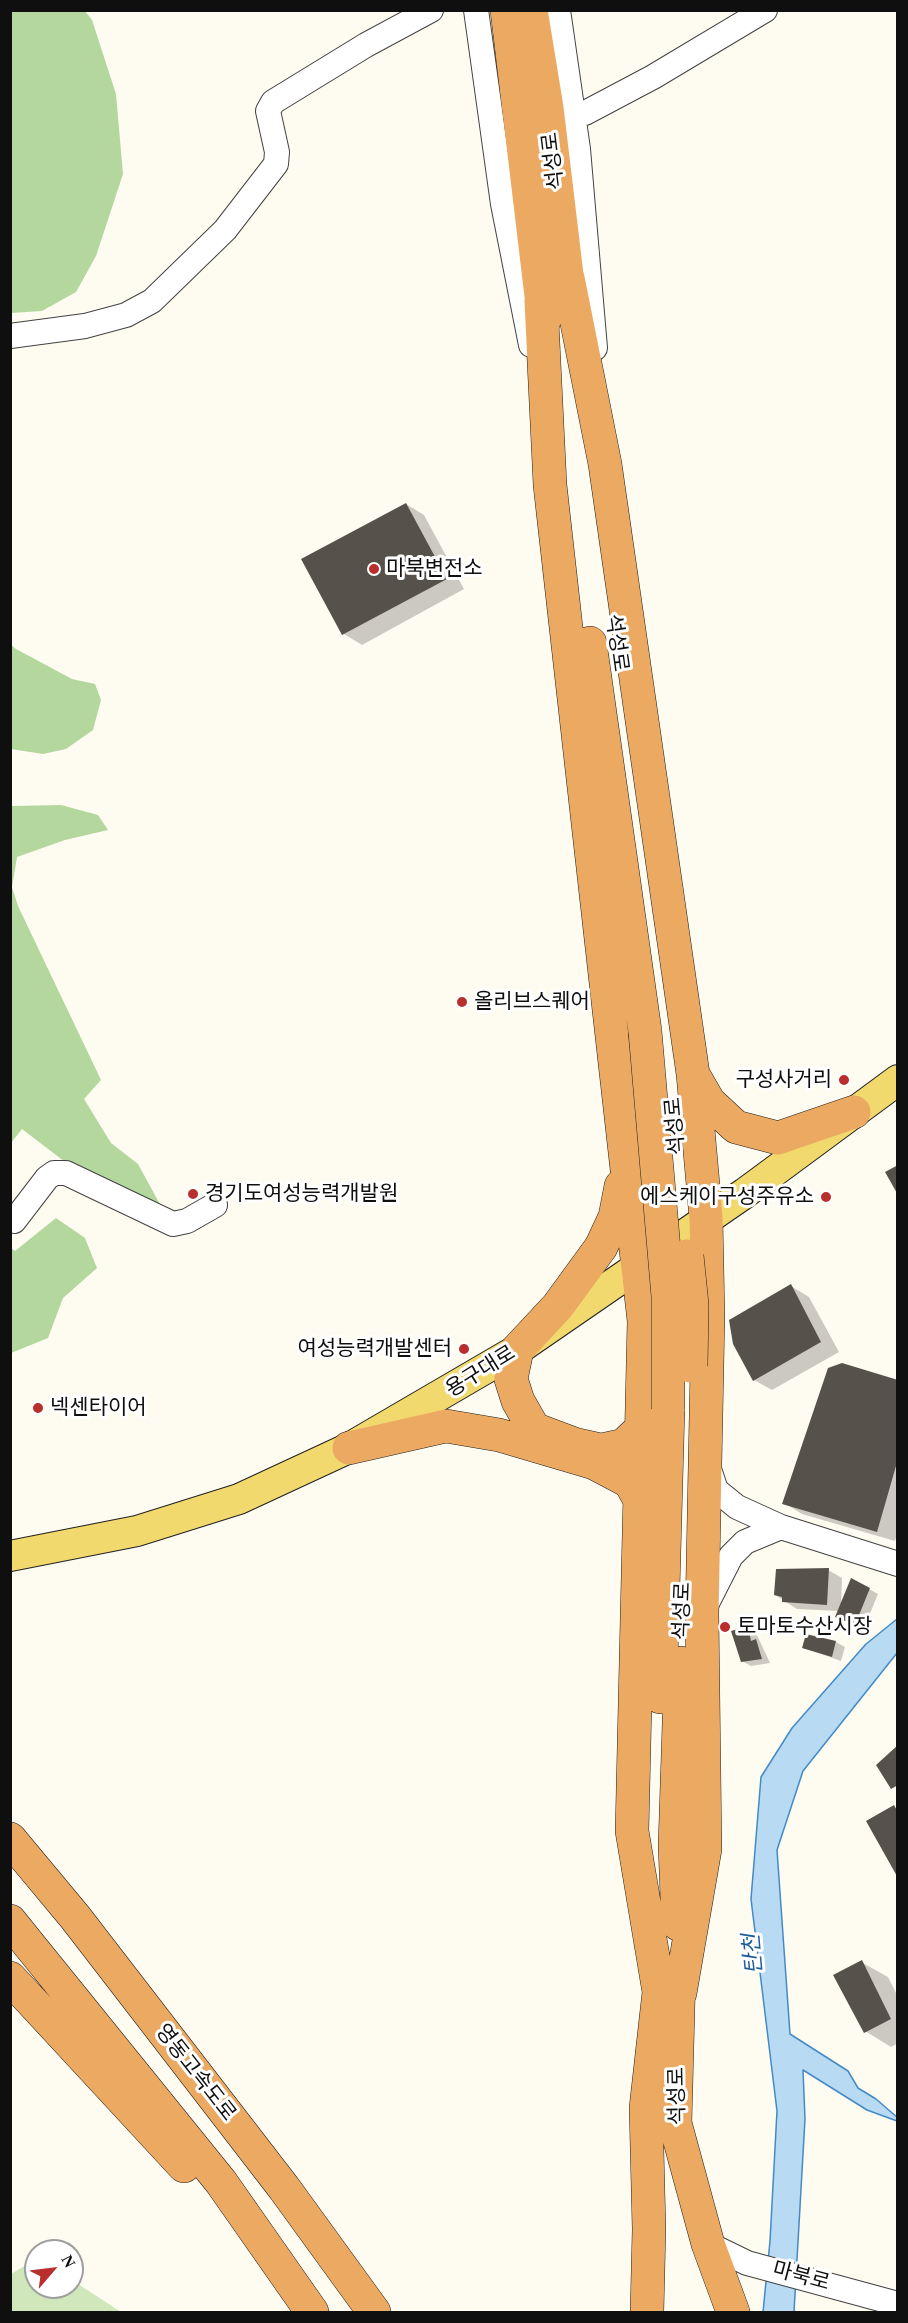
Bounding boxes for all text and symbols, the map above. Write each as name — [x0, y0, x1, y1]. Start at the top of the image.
street label: 석성로 — [538, 131, 570, 191]
place label: 마북변전소 — [386, 556, 483, 582]
marker: 마북변전소 — [367, 562, 381, 576]
street label: 석성로 — [599, 613, 633, 673]
place label: 올리브스퀘어 — [474, 989, 590, 1015]
marker: 올리브스퀘어 — [455, 995, 469, 1009]
place label: 구성사거리 — [735, 1067, 832, 1093]
marker: 구성사거리 — [837, 1073, 851, 1087]
street label: 석성로 — [661, 1096, 691, 1156]
place label: 경기도여성능력개발원 — [205, 1181, 398, 1207]
place label: 에스케이구성주유소 — [640, 1184, 814, 1210]
marker: 경기도여성능력개발원 — [186, 1187, 200, 1201]
marker: 에스케이구성주유소 — [819, 1190, 833, 1204]
place label: 여성능력개발센터 — [297, 1336, 452, 1362]
street label: 용구대로 — [442, 1341, 520, 1403]
marker: 여성능력개발센터 — [457, 1342, 471, 1356]
place label: 넥센타이어 — [50, 1395, 147, 1421]
marker: 넥센타이어 — [31, 1401, 45, 1415]
street label: 석성로 — [669, 1582, 697, 1640]
place label: 토마토수산시장 — [737, 1614, 872, 1640]
marker: 토마토수산시장 — [718, 1620, 732, 1634]
water label: 탄천 — [739, 1933, 769, 1975]
street label: 영동고속도로 — [149, 2020, 241, 2126]
street label: 석성로 — [665, 2067, 691, 2125]
north arrow — [24, 2239, 84, 2299]
text: N — [58, 2252, 79, 2270]
street label: 마북로 — [770, 2257, 832, 2297]

